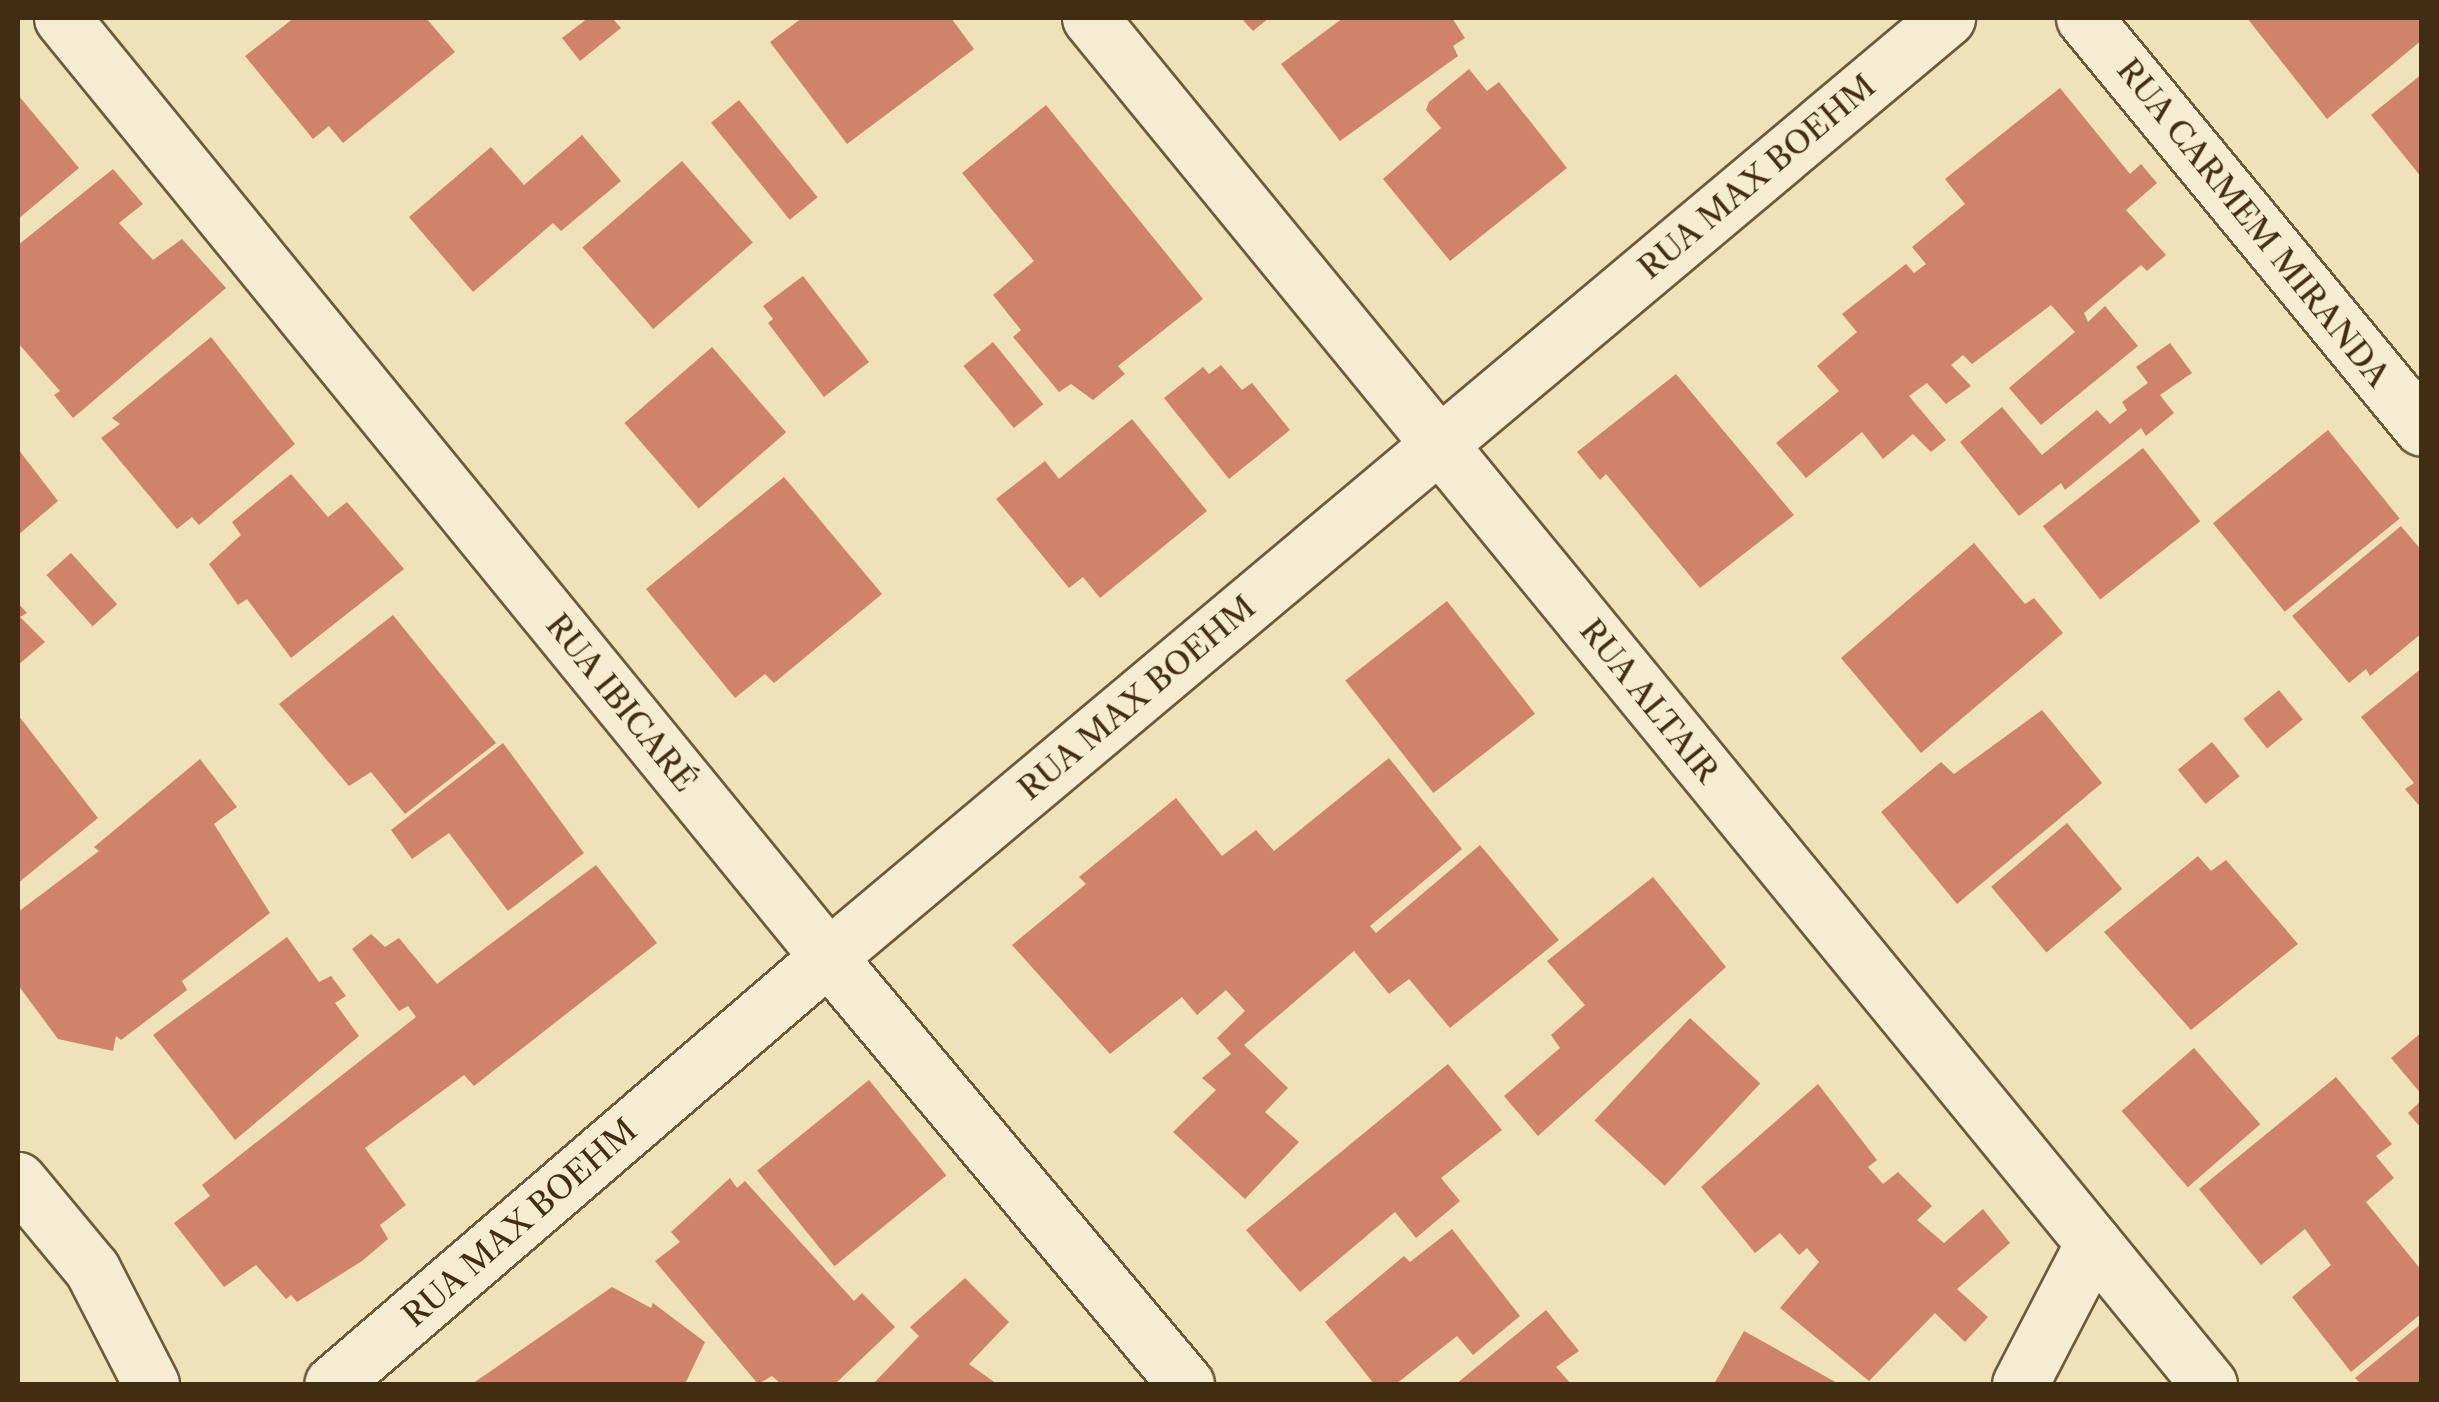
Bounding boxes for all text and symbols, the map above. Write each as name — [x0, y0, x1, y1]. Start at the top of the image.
street label: RUA CARMEM MIRANDA — [2108, 51, 2398, 395]
street label: RUA MAX BOEHM — [1630, 66, 1884, 288]
street label: RUA MAX BOEHM — [1010, 587, 1264, 809]
street label: RUA IBICARÉ — [537, 606, 705, 800]
street label: RUA ALTAIR — [1571, 611, 1727, 791]
street label: RUA MAX BOEHM — [395, 1110, 645, 1336]

